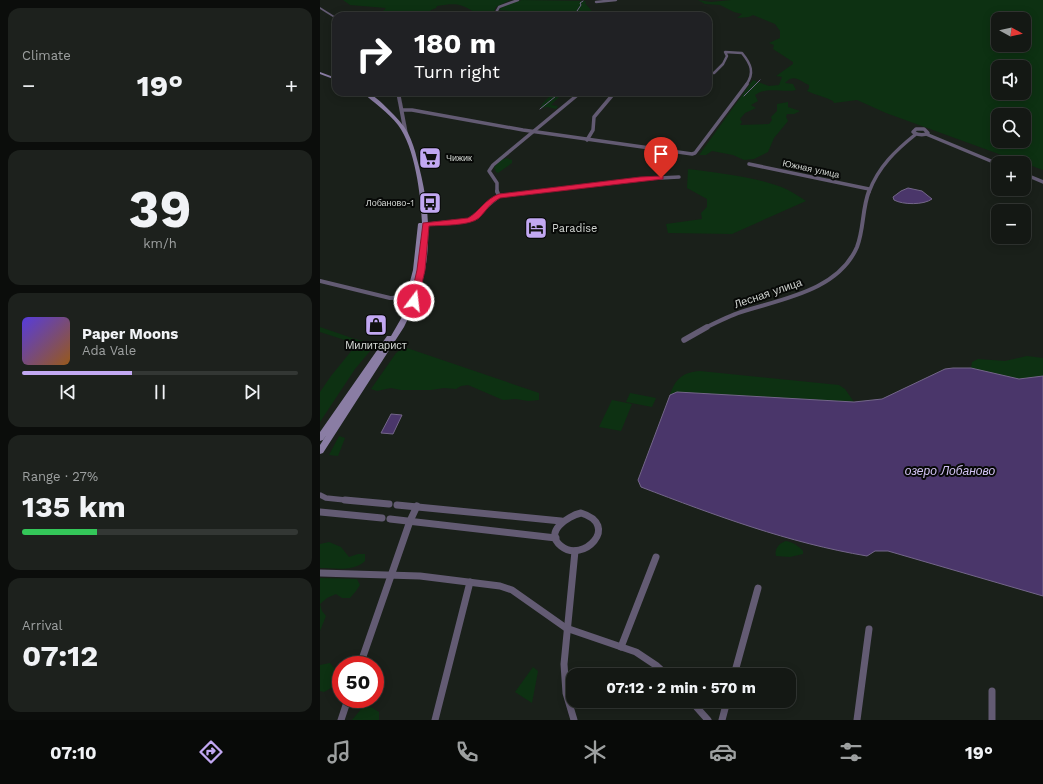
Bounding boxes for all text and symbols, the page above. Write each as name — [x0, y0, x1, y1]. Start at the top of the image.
north arrow — [991, 12, 1031, 52]
map controls — [991, 12, 1031, 244]
text: 180 m — [414, 27, 496, 60]
icon: right — [348, 28, 400, 80]
text: Climate — [22, 48, 71, 63]
button: sound — [991, 60, 1031, 100]
text: Turn right — [414, 61, 500, 82]
text: 19° — [137, 68, 183, 103]
text: − — [22, 73, 35, 98]
text: + — [285, 73, 298, 98]
button: search — [991, 108, 1031, 148]
pin — [644, 137, 678, 178]
icon: arrive — [650, 143, 672, 165]
supermarket icon: Чижик — [417, 145, 443, 171]
place label: Чижик — [446, 153, 472, 163]
button: + — [991, 156, 1031, 196]
street label: Южная улица — [782, 158, 840, 180]
text: 39 — [129, 179, 191, 240]
bus stop icon: Лобаново-1 — [417, 190, 443, 216]
place label: Лобаново-1 — [366, 198, 414, 208]
button: − — [991, 204, 1031, 244]
hotel icon: Paradise — [523, 215, 549, 241]
place label: Paradise — [552, 222, 597, 235]
text: km/h — [143, 236, 177, 251]
street label: Лесная улица — [732, 275, 805, 311]
position arrow — [393, 280, 435, 322]
shop icon: Милитарист — [363, 312, 389, 338]
text: Paper Moons — [82, 325, 178, 343]
place label: Милитарист — [345, 339, 407, 352]
text: Ada Vale — [82, 343, 136, 358]
icon: previous — [57, 381, 79, 403]
icon: pause — [149, 381, 171, 403]
icon: next — [241, 381, 263, 403]
water label: озеро Лобаново — [905, 464, 995, 478]
text: Range · 27% — [22, 469, 98, 484]
text: 135 km — [22, 489, 126, 524]
text: Arrival — [22, 618, 63, 633]
text: 07:12 — [22, 638, 98, 673]
speed limit sign: 50 — [332, 656, 384, 708]
text: 07:12 · 2 min · 570 m — [606, 679, 756, 697]
icon: directions — [197, 738, 225, 766]
icon: music — [325, 738, 353, 766]
icon: phone — [453, 738, 481, 766]
icon: climate — [581, 738, 609, 766]
icon: car — [709, 738, 737, 766]
icon: filters — [837, 738, 865, 766]
text: 07:10 — [50, 742, 97, 763]
text: 19° — [965, 742, 993, 763]

